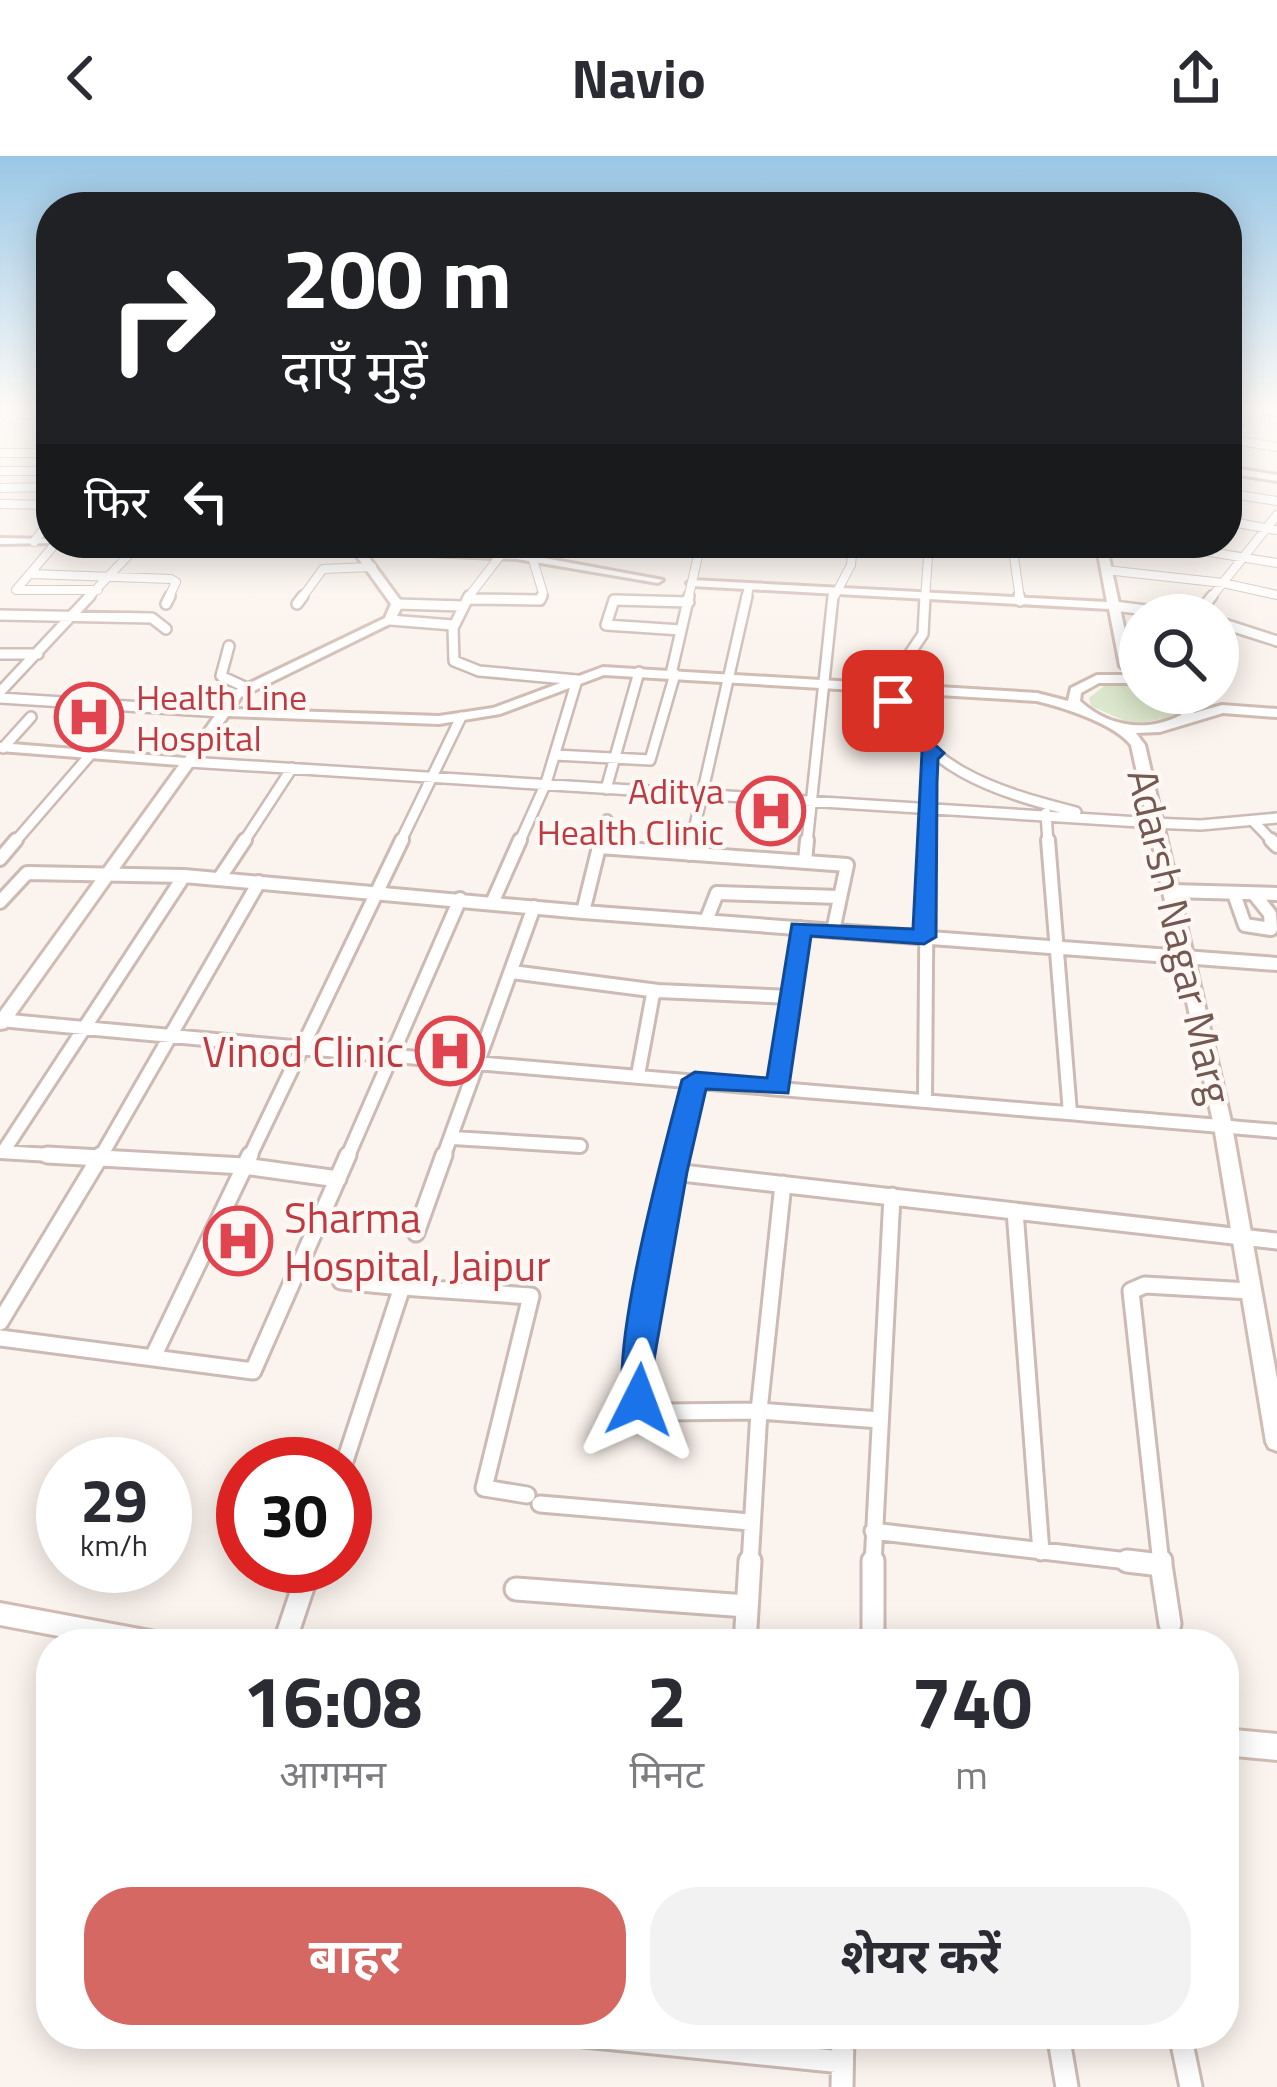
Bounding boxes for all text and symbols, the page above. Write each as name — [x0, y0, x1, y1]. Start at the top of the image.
text: Navio — [571, 37, 706, 119]
icon: back — [48, 45, 114, 111]
icon: share — [1163, 45, 1229, 111]
text: 200 m — [282, 213, 512, 341]
icon: right — [84, 240, 240, 396]
text: दाएँ मुड़ें — [282, 328, 428, 410]
text: फिर — [84, 467, 149, 535]
icon: left — [173, 468, 239, 534]
map controls — [1119, 594, 1239, 714]
button: search — [1119, 594, 1239, 714]
pin — [842, 650, 944, 752]
icon: arrive — [860, 668, 926, 734]
place label: Health Line Hospital — [136, 669, 307, 765]
hospital icon: Health Line Hospital — [54, 682, 124, 752]
street label: Adarsh Nagar Marg — [1111, 762, 1251, 1110]
place label: Aditya Health Clinic — [537, 763, 724, 859]
hospital icon: Aditya Health Clinic — [736, 776, 806, 846]
hospital icon: Vinod Clinic — [415, 1016, 485, 1086]
place label: Vinod Clinic — [202, 1019, 404, 1083]
place label: Sharma Hospital, Jaipur — [284, 1185, 551, 1297]
hospital icon: Sharma Hospital, Jaipur — [203, 1206, 273, 1276]
position arrow — [576, 1337, 702, 1463]
speed limit sign: 30 — [216, 1437, 372, 1593]
text: 29 — [80, 1454, 148, 1545]
text: km/h — [80, 1522, 148, 1568]
text: 16:08 — [243, 1645, 423, 1755]
text: 2 — [647, 1645, 687, 1755]
text: 740 — [911, 1646, 1032, 1756]
text: आगमन — [279, 1744, 386, 1803]
text: मिनट — [630, 1744, 704, 1803]
text: m — [955, 1745, 988, 1804]
button: बाहर — [84, 1887, 626, 2025]
button: शेयर करें — [650, 1887, 1191, 2025]

